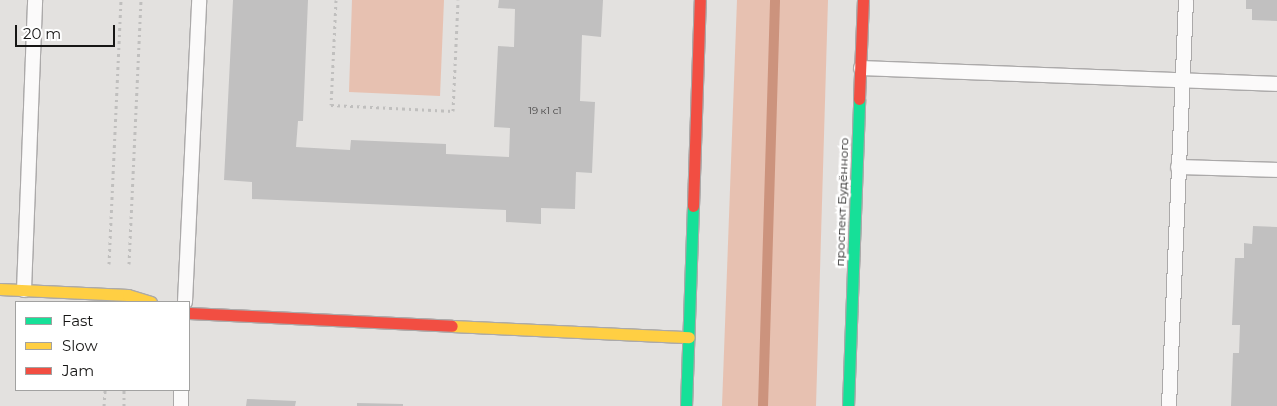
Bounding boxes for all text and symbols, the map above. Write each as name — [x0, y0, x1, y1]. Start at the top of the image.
scale bar — [18, 15, 118, 47]
text: 20 m — [23, 24, 61, 43]
house number: 19 к1 с1 — [528, 105, 562, 117]
street label: проспект Будённого — [833, 137, 851, 267]
legend — [15, 301, 190, 391]
text: Fast — [62, 311, 93, 330]
text: Slow — [62, 336, 98, 355]
text: Jam — [62, 361, 94, 380]

